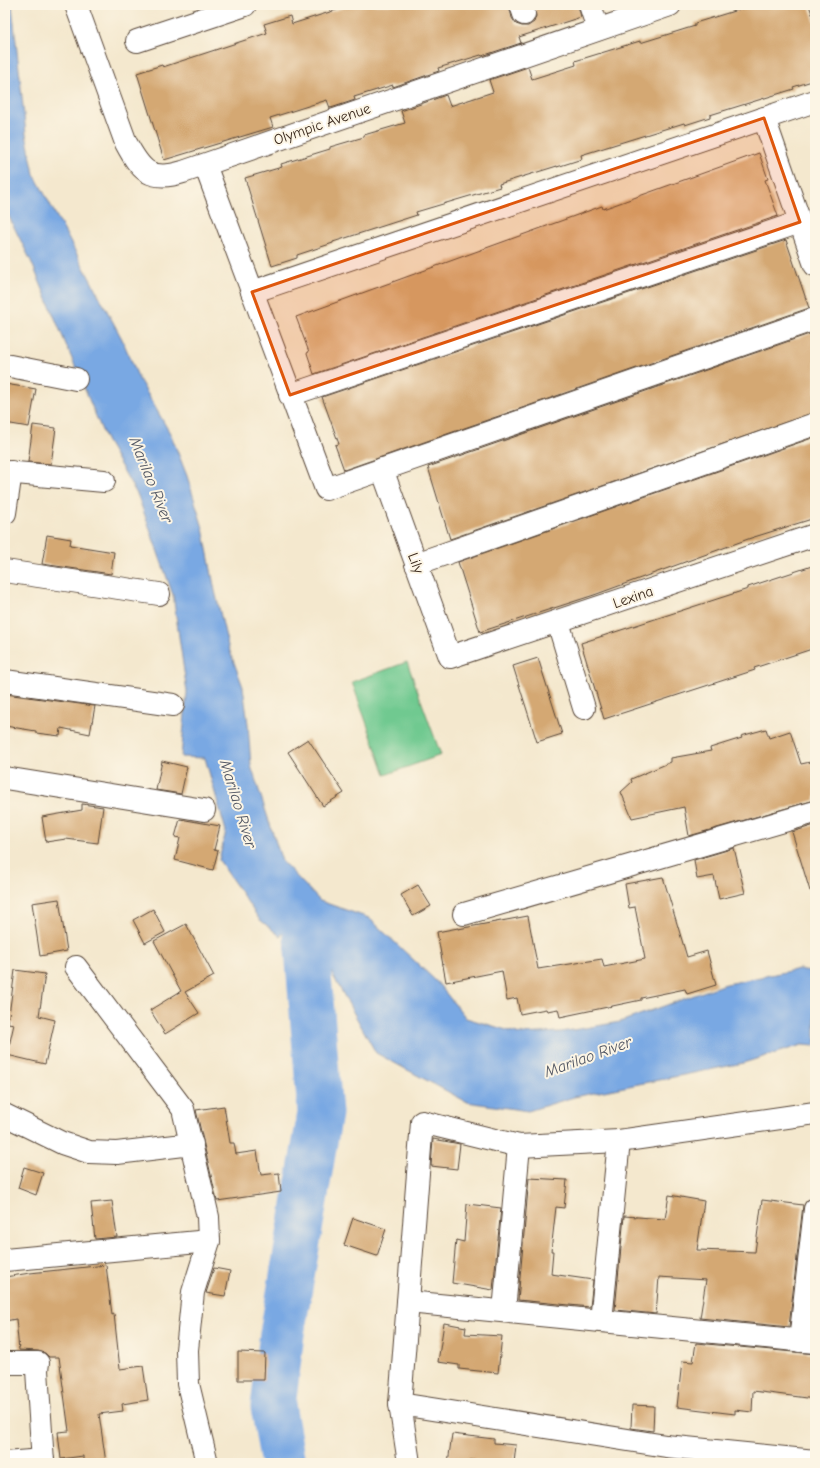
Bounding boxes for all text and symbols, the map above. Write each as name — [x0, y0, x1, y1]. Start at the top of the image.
street label: Olympic Avenue — [271, 99, 373, 149]
water label: Marilao River — [125, 433, 177, 526]
street label: Lily — [404, 550, 428, 576]
street label: Lexina — [611, 582, 655, 612]
water label: Marilao River — [216, 757, 260, 851]
water label: Marilao River — [541, 1033, 635, 1081]

